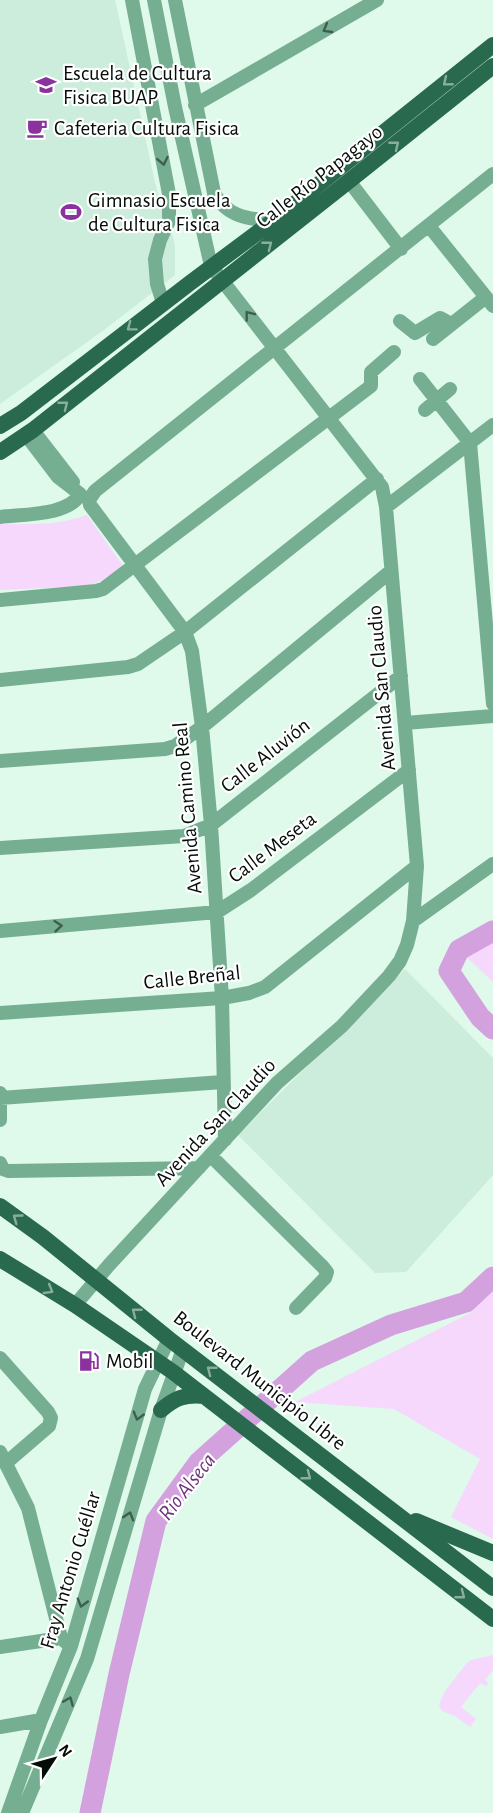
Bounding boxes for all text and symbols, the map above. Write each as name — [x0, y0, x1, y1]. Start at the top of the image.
one-way arrow — [323, 22, 333, 33]
place label: Escuela de Cultura Fisica BUAP — [63, 63, 212, 108]
school or university icon: Escuela de Cultura Fisica BUAP — [34, 73, 58, 97]
one-way arrow — [443, 74, 454, 85]
cafe icon: Cafeteria Cultura Fisica — [25, 116, 49, 140]
place label: Cafeteria Cultura Fisica — [54, 118, 240, 139]
street label: Calle Río Papagayo — [252, 121, 386, 232]
one-way arrow — [388, 141, 399, 152]
one-way arrow — [156, 155, 169, 165]
place label: Gimnasio Escuela de Cultura Fisica — [88, 190, 231, 235]
sports icon: Gimnasio Escuela de Cultura Fisica — [59, 200, 83, 224]
one-way arrow — [261, 241, 272, 252]
one-way arrow — [245, 310, 256, 321]
one-way arrow — [127, 320, 138, 331]
one-way arrow — [57, 401, 68, 412]
street label: Avenida San Claudio — [364, 604, 399, 772]
street label: Calle Aluvión — [217, 714, 314, 797]
street label: Avenida Camino Real — [170, 721, 205, 895]
street label: Calle Meseta — [225, 808, 320, 887]
one-way arrow — [54, 920, 63, 933]
street label: Calle Breñal — [143, 962, 242, 993]
street label: Avenida San Claudio — [151, 1054, 280, 1190]
one-way arrow — [13, 1214, 24, 1225]
one-way arrow — [43, 1283, 53, 1294]
street label: Boulevard Municipio Libre — [170, 1307, 350, 1454]
one-way arrow — [132, 1309, 143, 1320]
fuel station icon: Mobil — [77, 1349, 101, 1373]
place label: Mobil — [106, 1351, 154, 1372]
one-way arrow — [207, 1367, 218, 1378]
one-way arrow — [133, 1410, 145, 1421]
water label: Rio Alseca — [154, 1449, 220, 1524]
one-way arrow — [300, 1468, 311, 1479]
street label: Fray Antonio Cuéllar — [37, 1489, 104, 1651]
one-way arrow — [122, 1511, 134, 1522]
one-way arrow — [455, 1587, 466, 1598]
one-way arrow — [77, 1597, 89, 1608]
one-way arrow — [62, 1696, 74, 1707]
north arrow — [24, 1729, 84, 1789]
text: N — [56, 1742, 75, 1760]

